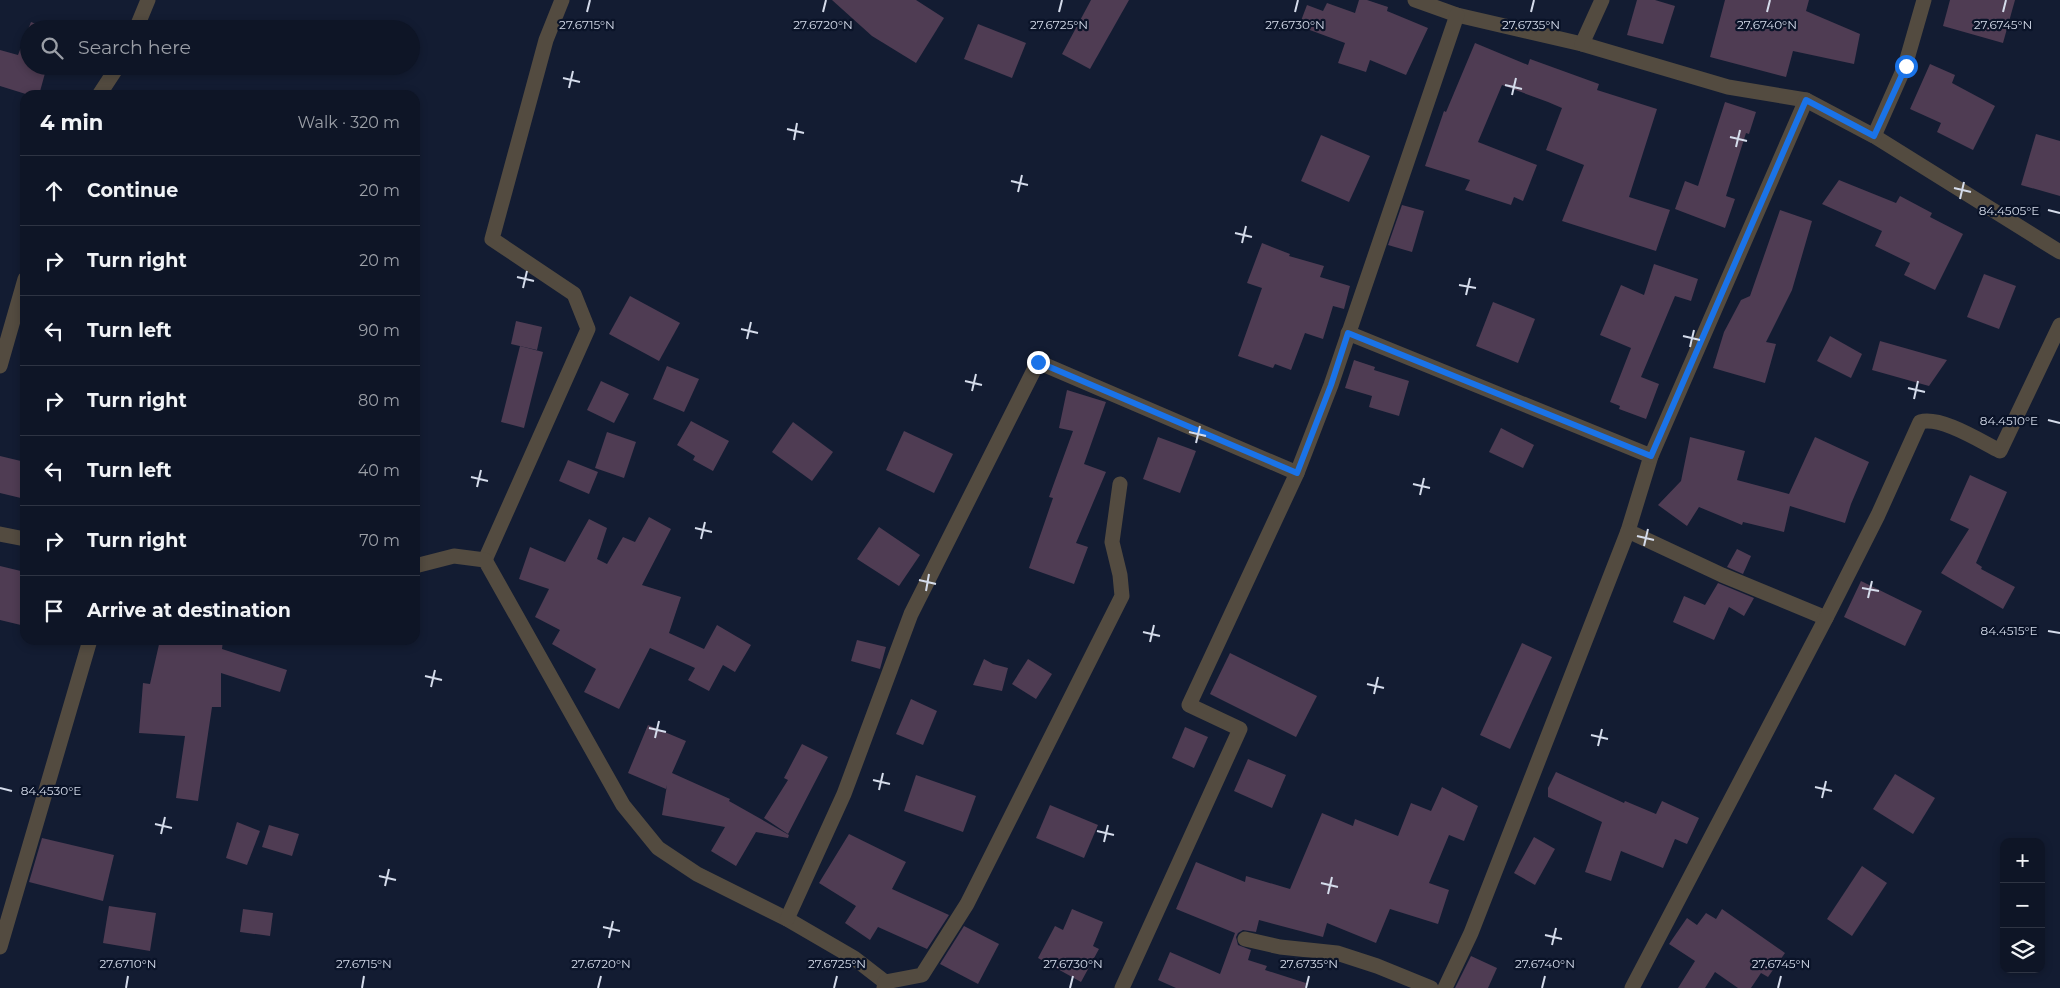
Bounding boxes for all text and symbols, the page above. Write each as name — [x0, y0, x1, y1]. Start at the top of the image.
text: 27.6715°N — [559, 17, 615, 32]
text: 27.6720°N — [793, 17, 853, 32]
text: 27.6725°N — [1030, 17, 1088, 32]
text: 27.6730°N — [1265, 17, 1325, 32]
text: 27.6735°N — [1502, 17, 1560, 32]
text: 27.6740°N — [1737, 17, 1797, 32]
text: 27.6745°N — [1974, 17, 2032, 32]
search box — [20, 20, 420, 75]
icon: search — [38, 34, 66, 62]
text: Search here — [78, 36, 191, 59]
route start — [1895, 55, 1918, 78]
text: 4 min — [40, 110, 103, 135]
text: Walk · 320 m — [298, 113, 400, 132]
icon: ahead — [40, 177, 68, 205]
text: Continue — [87, 179, 178, 202]
text: 20 m — [359, 181, 400, 200]
text: 84.4505°E — [1979, 203, 2039, 218]
icon: right — [40, 247, 68, 275]
text: Turn right — [87, 249, 187, 272]
text: 20 m — [359, 251, 400, 270]
icon: left — [40, 317, 68, 345]
text: Turn left — [87, 319, 172, 342]
text: 90 m — [358, 321, 400, 340]
route end — [1027, 351, 1050, 374]
icon: right — [40, 387, 68, 415]
text: Turn right — [87, 389, 187, 412]
text: 80 m — [358, 391, 400, 410]
text: 84.4510°E — [1980, 413, 2038, 428]
icon: left — [40, 457, 68, 485]
text: Turn left — [87, 459, 172, 482]
text: 40 m — [358, 461, 400, 480]
icon: right — [40, 527, 68, 555]
text: Turn right — [87, 529, 187, 552]
text: 70 m — [359, 531, 400, 550]
icon: arrive — [40, 597, 68, 625]
text: Arrive at destination — [87, 599, 291, 622]
text: 84.4515°E — [1981, 623, 2037, 638]
text: 84.4530°E — [21, 783, 81, 798]
map controls — [2000, 838, 2045, 973]
button: + — [2000, 838, 2045, 883]
button: − — [2000, 883, 2045, 928]
button: layers — [2000, 928, 2045, 973]
text: 27.6710°N — [99, 956, 157, 971]
text: 27.6715°N — [336, 956, 392, 971]
text: 27.6720°N — [571, 956, 631, 971]
text: 27.6725°N — [808, 956, 866, 971]
text: 27.6730°N — [1043, 956, 1103, 971]
text: 27.6735°N — [1280, 956, 1338, 971]
text: 27.6740°N — [1515, 956, 1575, 971]
text: 27.6745°N — [1752, 956, 1810, 971]

